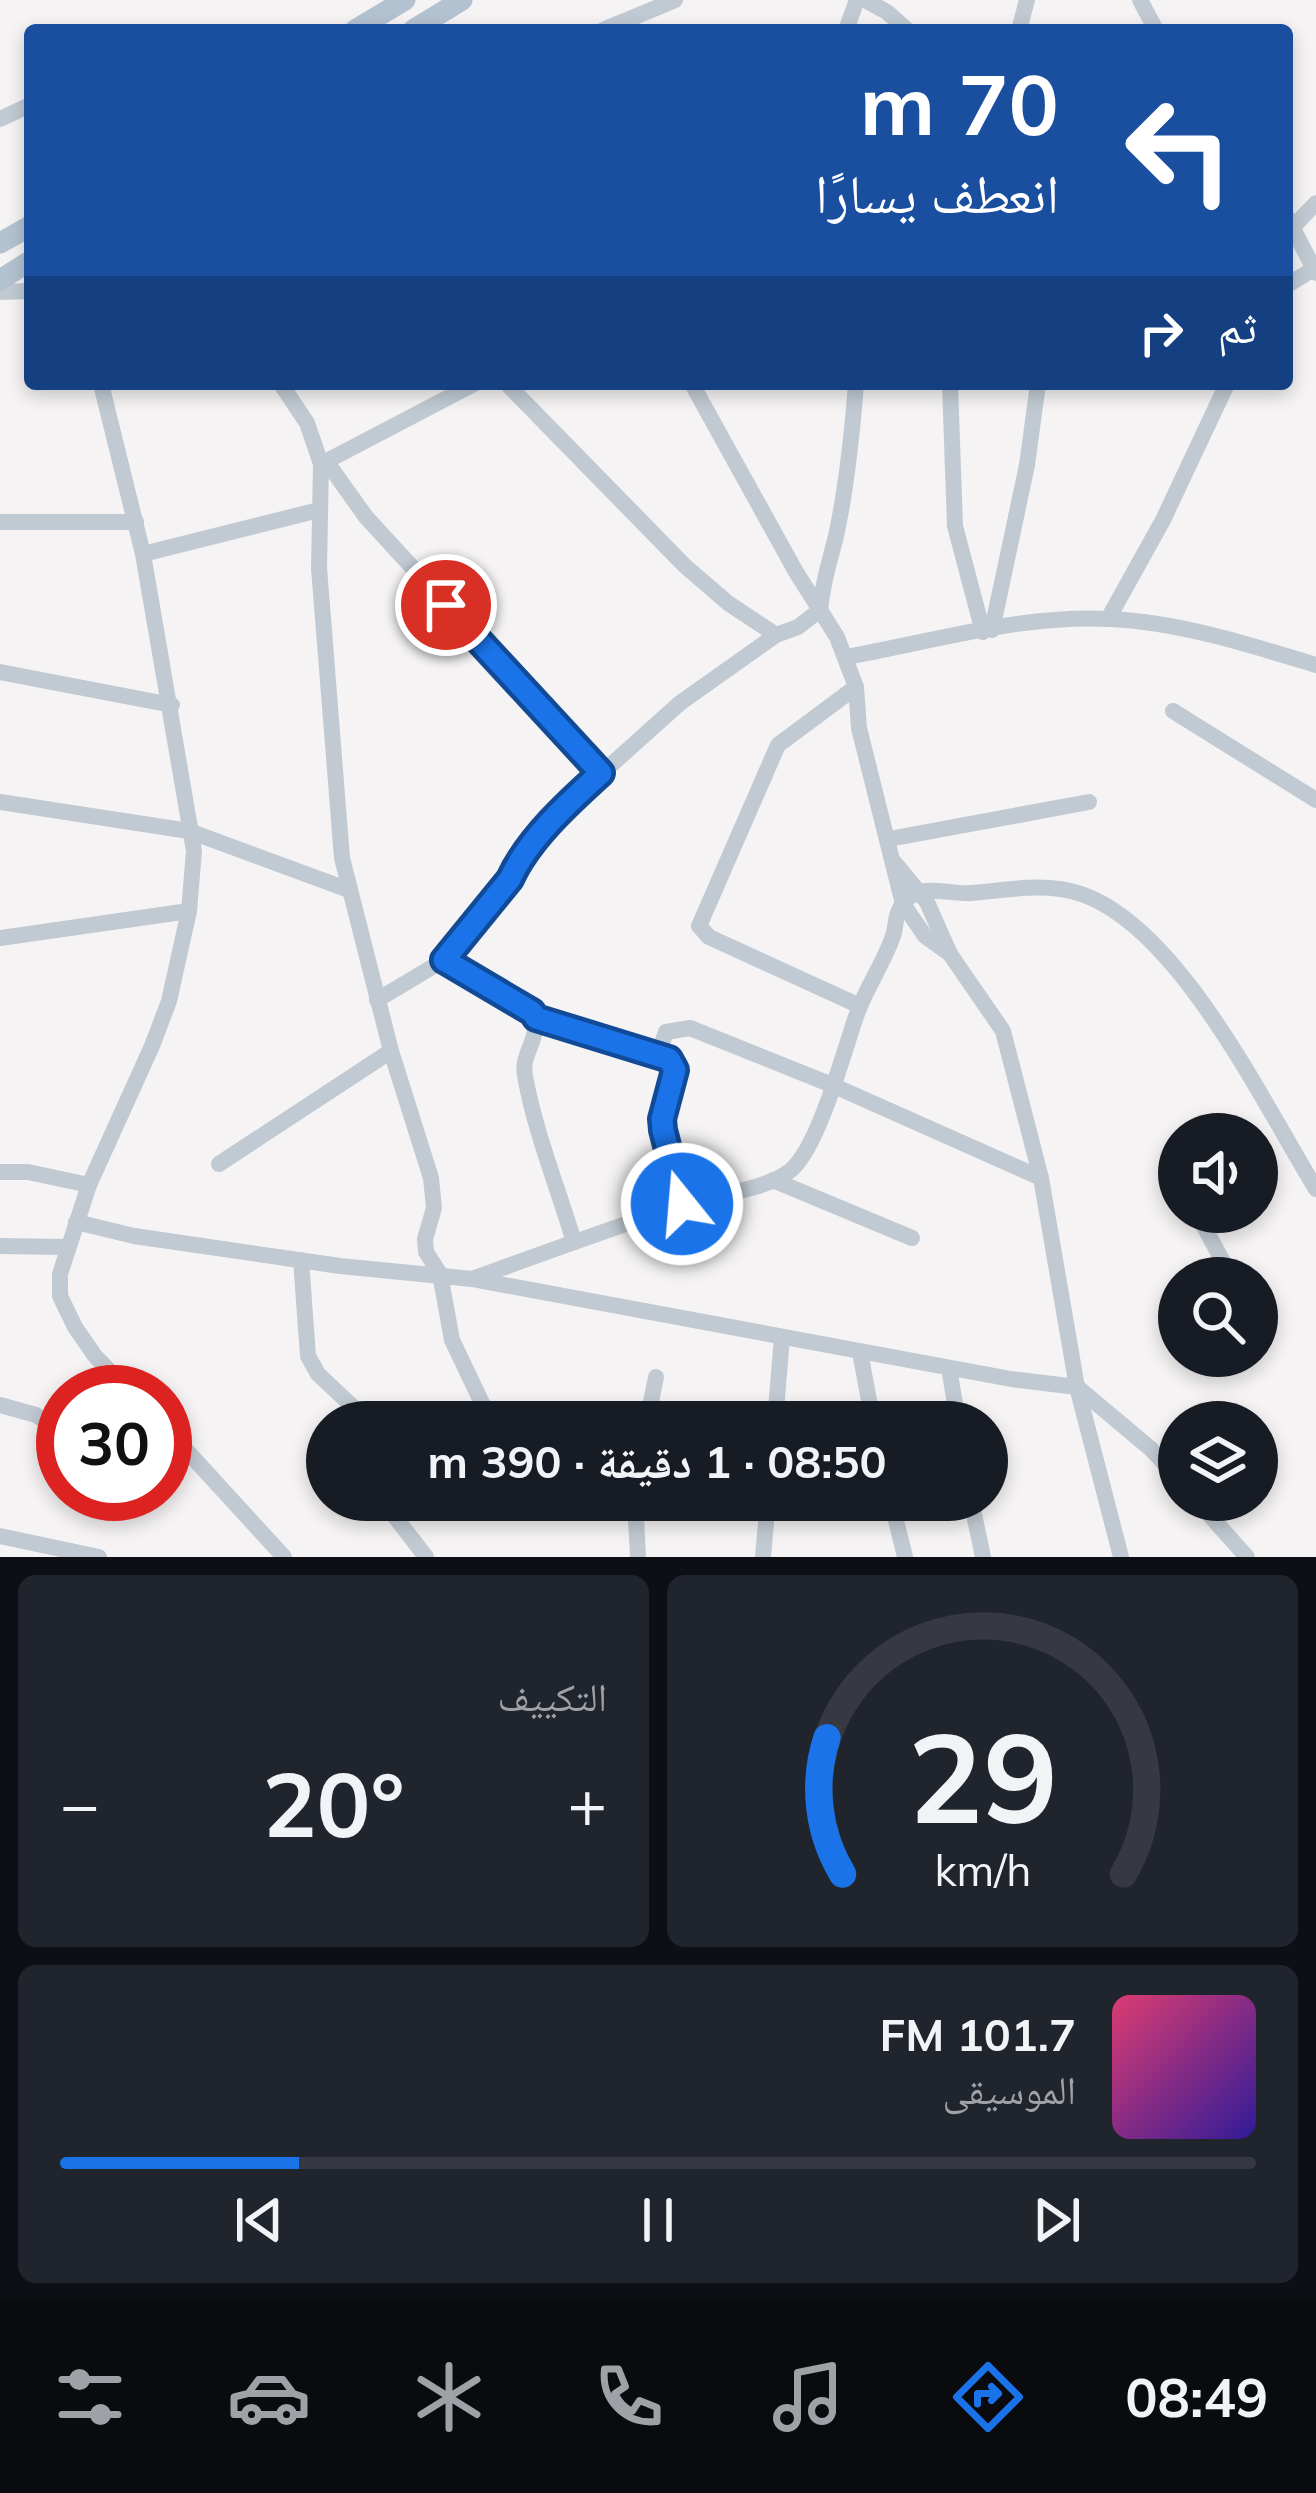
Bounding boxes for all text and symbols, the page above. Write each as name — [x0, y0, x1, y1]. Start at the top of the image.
text: 70 m — [860, 51, 1059, 156]
icon: left — [1101, 72, 1257, 228]
text: انعطف يسارًا — [815, 159, 1059, 227]
text: ثم — [1218, 298, 1257, 354]
icon: right — [1128, 300, 1194, 366]
pin — [395, 554, 497, 656]
icon: arrive — [413, 572, 479, 638]
map controls — [1158, 1113, 1278, 1521]
button: sound — [1158, 1113, 1278, 1233]
position arrow — [619, 1141, 745, 1267]
button: search — [1158, 1257, 1278, 1377]
speed limit sign: 30 — [36, 1365, 192, 1521]
button: layers — [1158, 1401, 1278, 1521]
text: 08:50 · 1 دقيقة · 390 m — [428, 1433, 886, 1489]
text: التكييف — [498, 1672, 607, 1721]
text: 29 — [908, 1698, 1057, 1854]
text: 20° — [262, 1747, 405, 1860]
text: − — [60, 1762, 100, 1845]
text: + — [567, 1762, 607, 1845]
text: km/h — [934, 1843, 1031, 1897]
text: 101.7 FM — [880, 2006, 1076, 2062]
text: الموسيقى — [943, 2065, 1076, 2114]
icon: previous — [226, 2187, 292, 2253]
icon: pause — [625, 2187, 691, 2253]
icon: next — [1024, 2187, 1090, 2253]
icon: filters — [48, 2355, 132, 2439]
icon: car — [227, 2355, 311, 2439]
icon: climate — [407, 2355, 491, 2439]
icon: phone — [587, 2355, 671, 2439]
icon: music — [766, 2355, 850, 2439]
icon: directions — [946, 2355, 1030, 2439]
text: 08:49 — [1125, 2363, 1268, 2431]

